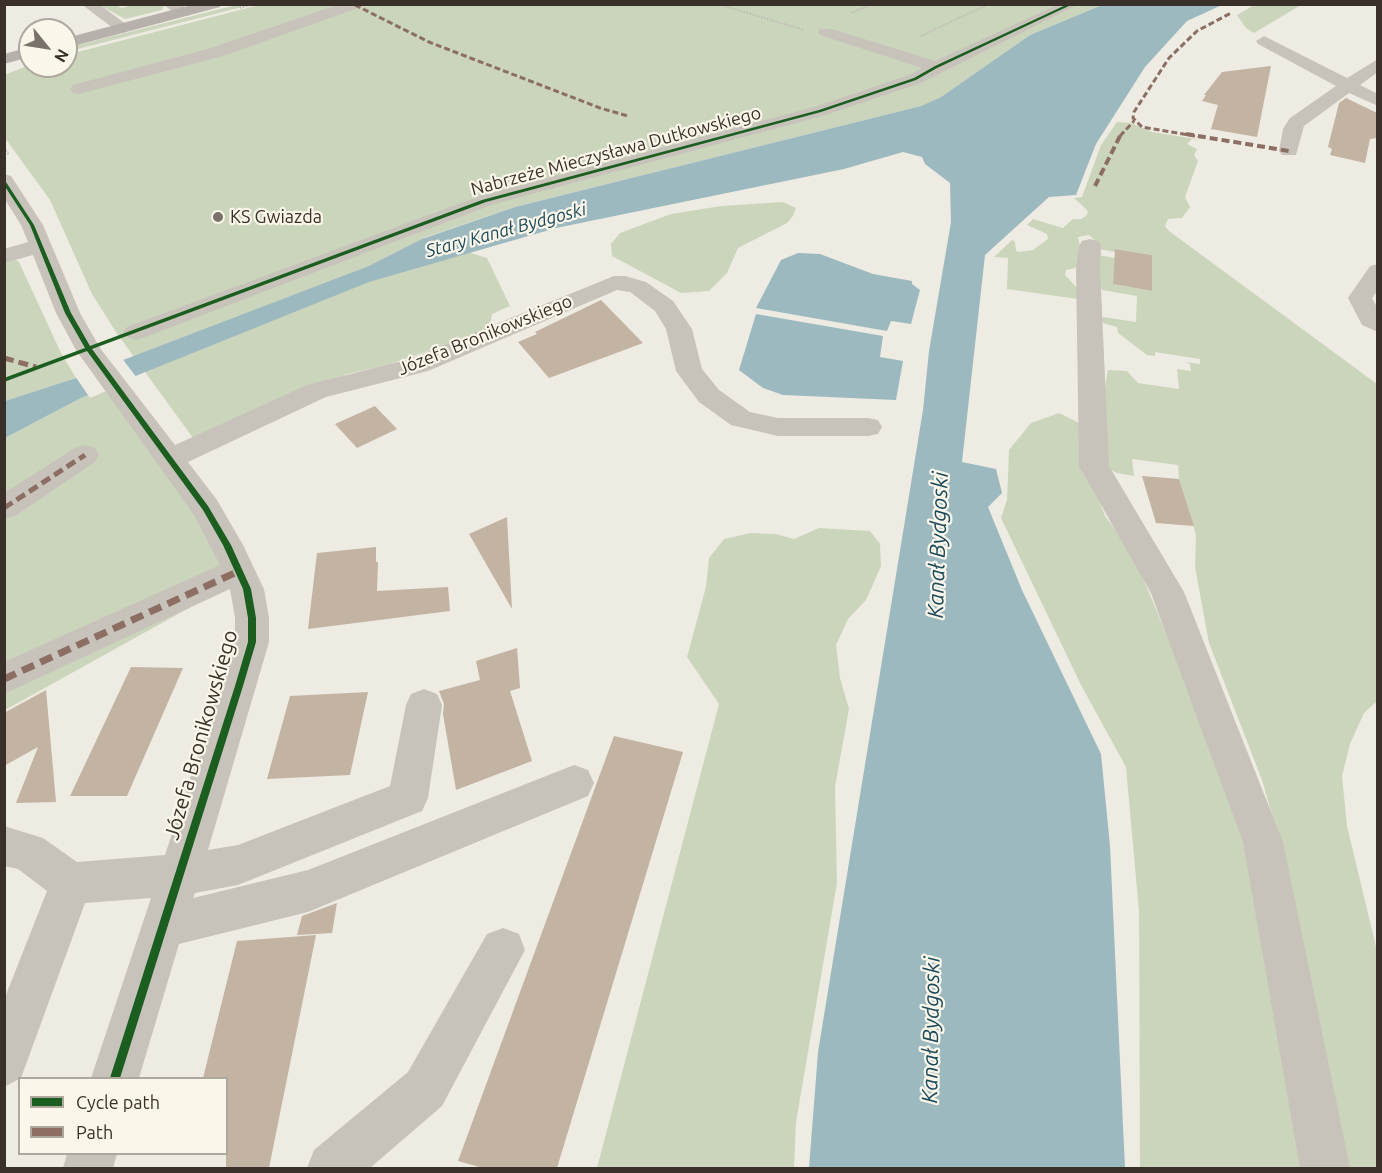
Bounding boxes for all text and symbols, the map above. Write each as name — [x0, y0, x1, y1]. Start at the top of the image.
north arrow — [18, 18, 78, 78]
text: N — [51, 46, 73, 66]
street label: Nabrzeże Mieczysława Dutkowskiego — [469, 102, 763, 200]
water label: Stary Kanał Bydgoski — [423, 198, 589, 262]
place label: KS Gwiazda — [230, 206, 322, 228]
marker: KS Gwiazda — [211, 210, 225, 224]
street label: Józefa Bronikowskiego — [395, 290, 575, 380]
water label: Kanał Bydgoski — [922, 471, 954, 619]
street label: Józefa Bronikowskiego — [159, 627, 243, 843]
water label: Kanał Bydgoski — [917, 957, 945, 1103]
legend — [18, 1077, 228, 1155]
text: Cycle path — [76, 1092, 160, 1112]
text: Path — [76, 1122, 113, 1142]

